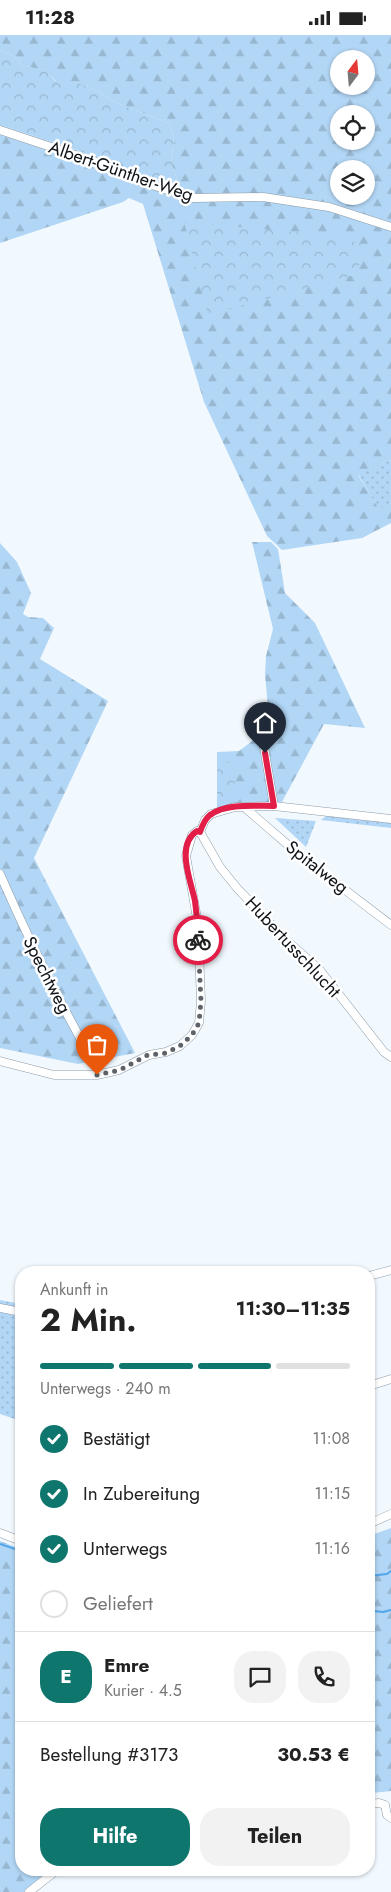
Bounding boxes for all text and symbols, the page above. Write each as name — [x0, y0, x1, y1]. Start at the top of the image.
text: 11:28 — [25, 4, 75, 31]
north arrow — [330, 50, 375, 95]
map controls — [330, 50, 375, 205]
button: locate — [330, 105, 375, 150]
street label: Albert-Günther-Weg — [45, 134, 197, 208]
button: layers — [330, 160, 375, 205]
pin — [244, 702, 286, 753]
icon: home — [251, 709, 279, 737]
street label: Spitalweg — [280, 834, 354, 900]
street label: Hubertusschlucht — [239, 890, 347, 1004]
courier — [173, 915, 223, 965]
icon: bike — [184, 926, 212, 954]
street label: Spechtweg — [17, 932, 77, 1018]
pin — [76, 1024, 118, 1075]
icon: bag — [83, 1031, 111, 1059]
text: Ankunft in — [40, 1278, 108, 1301]
text: 11:30–11:35 — [236, 1295, 350, 1322]
text: 2 Min. — [40, 1297, 137, 1343]
text: Unterwegs · 240 m — [40, 1377, 171, 1400]
icon: check — [40, 1425, 68, 1453]
text: Bestätigt — [83, 1425, 150, 1452]
text: 11:08 — [312, 1427, 350, 1450]
icon: check — [40, 1480, 68, 1508]
text: In Zubereitung — [83, 1480, 200, 1507]
text: 11:15 — [315, 1482, 350, 1505]
icon: check — [40, 1535, 68, 1563]
text: Unterwegs — [83, 1535, 167, 1562]
text: 11:16 — [314, 1537, 350, 1560]
text: Geliefert — [83, 1590, 153, 1617]
button: chat — [234, 1651, 286, 1703]
button: phone — [298, 1651, 350, 1703]
text: Emre — [104, 1652, 149, 1679]
text: E — [60, 1663, 72, 1690]
text: Kurier · 4.5 — [104, 1679, 182, 1702]
text: Bestellung #3173 — [40, 1741, 178, 1768]
text: 30.53 € — [277, 1741, 350, 1768]
button: Hilfe — [40, 1808, 190, 1866]
button: Teilen — [200, 1808, 350, 1866]

